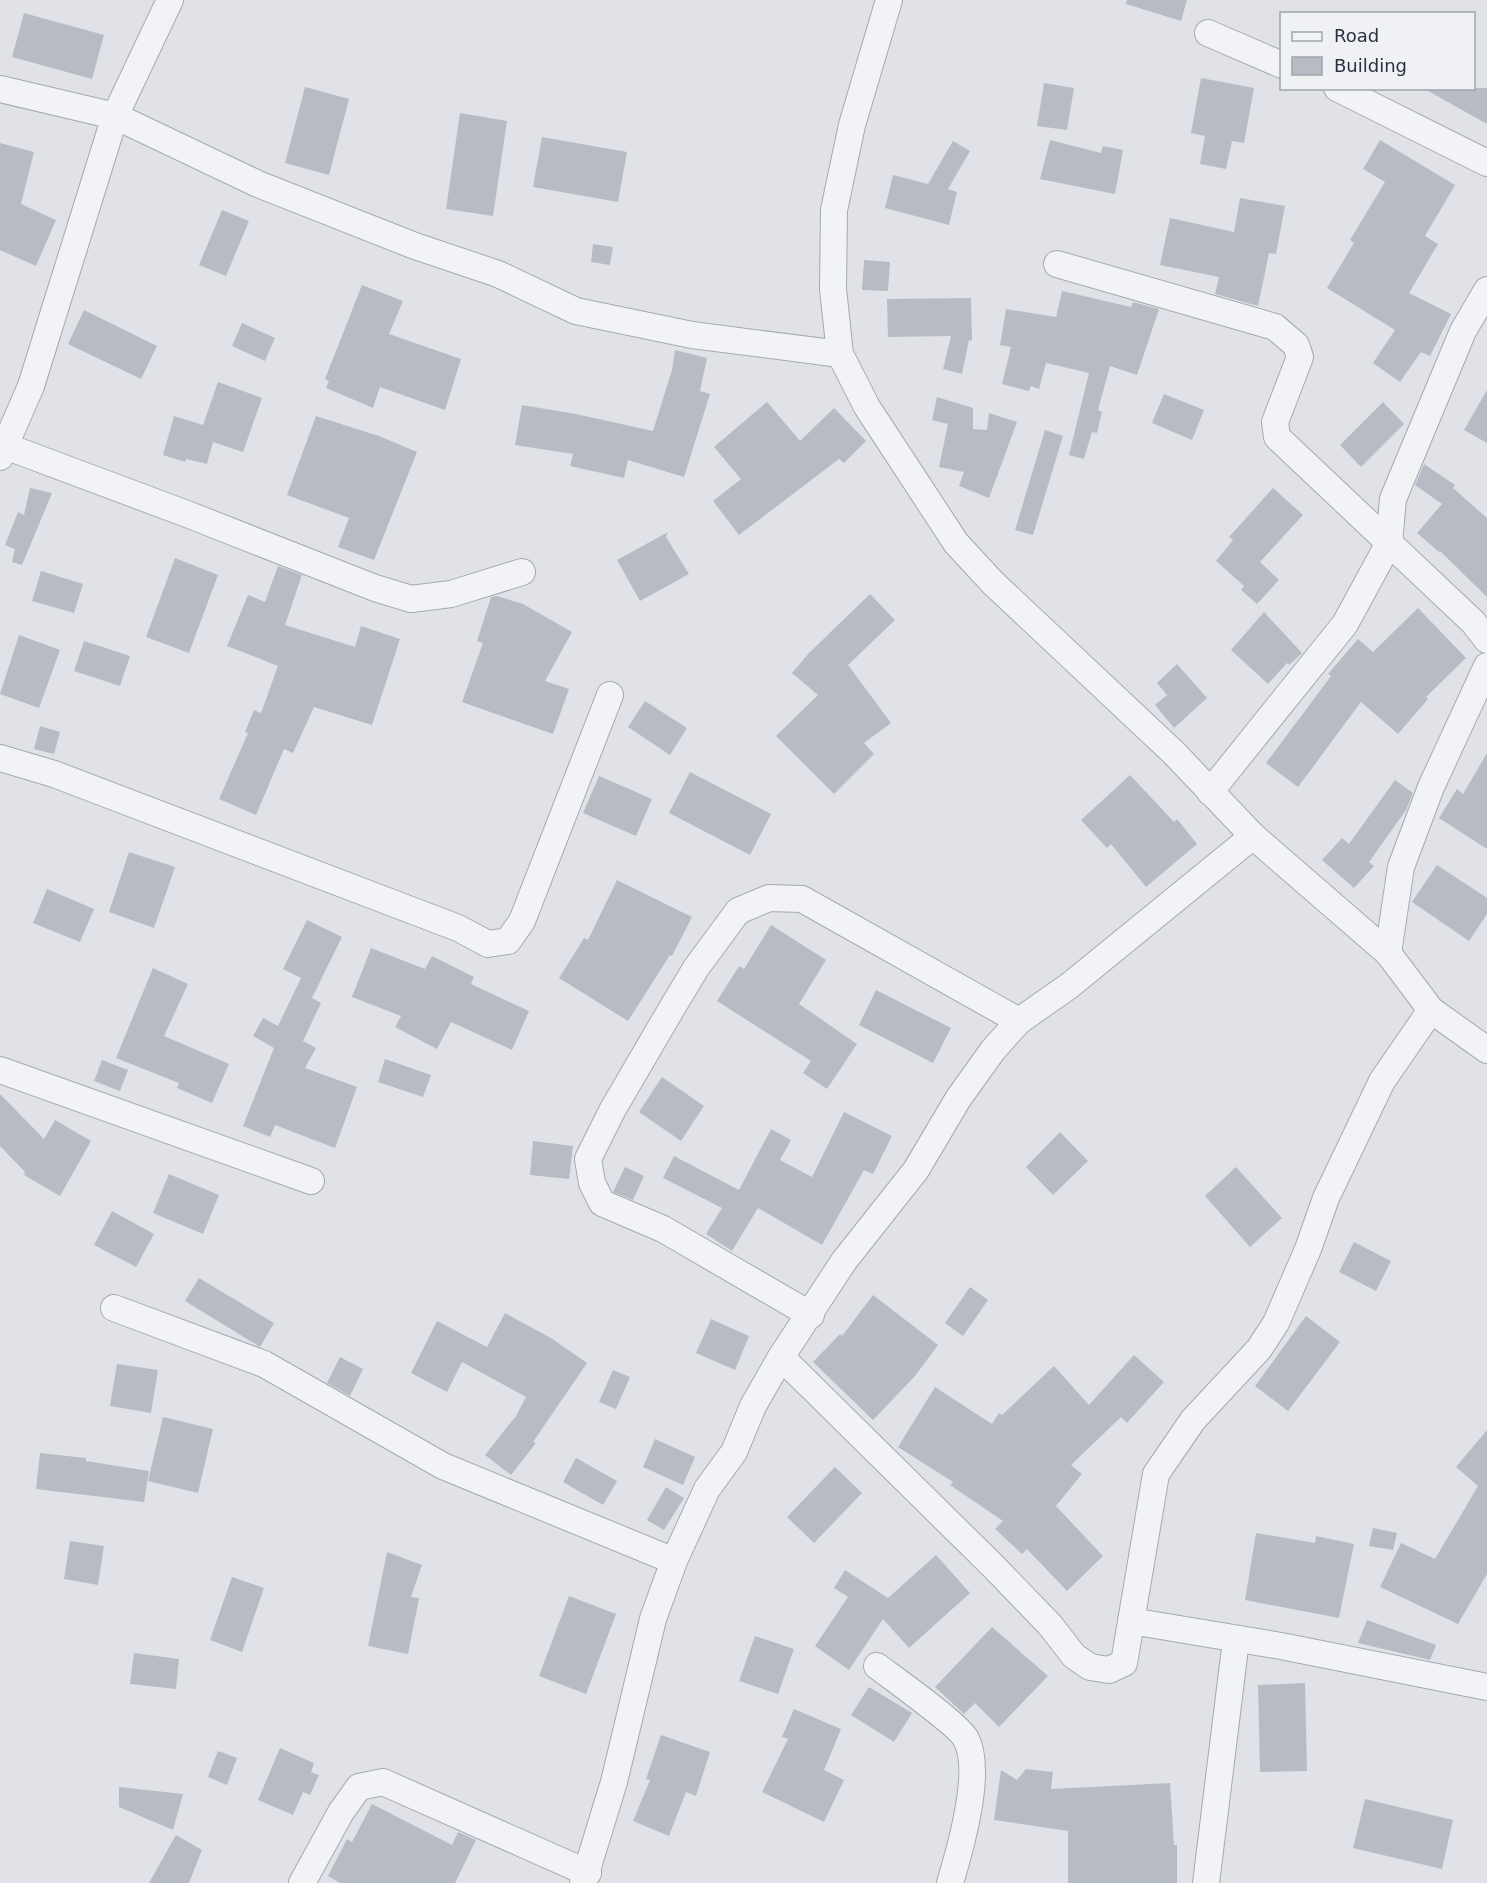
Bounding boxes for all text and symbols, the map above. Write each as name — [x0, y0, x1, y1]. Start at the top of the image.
legend — [1280, 12, 1475, 90]
text: Road — [1334, 25, 1379, 46]
text: Building — [1334, 55, 1407, 76]

